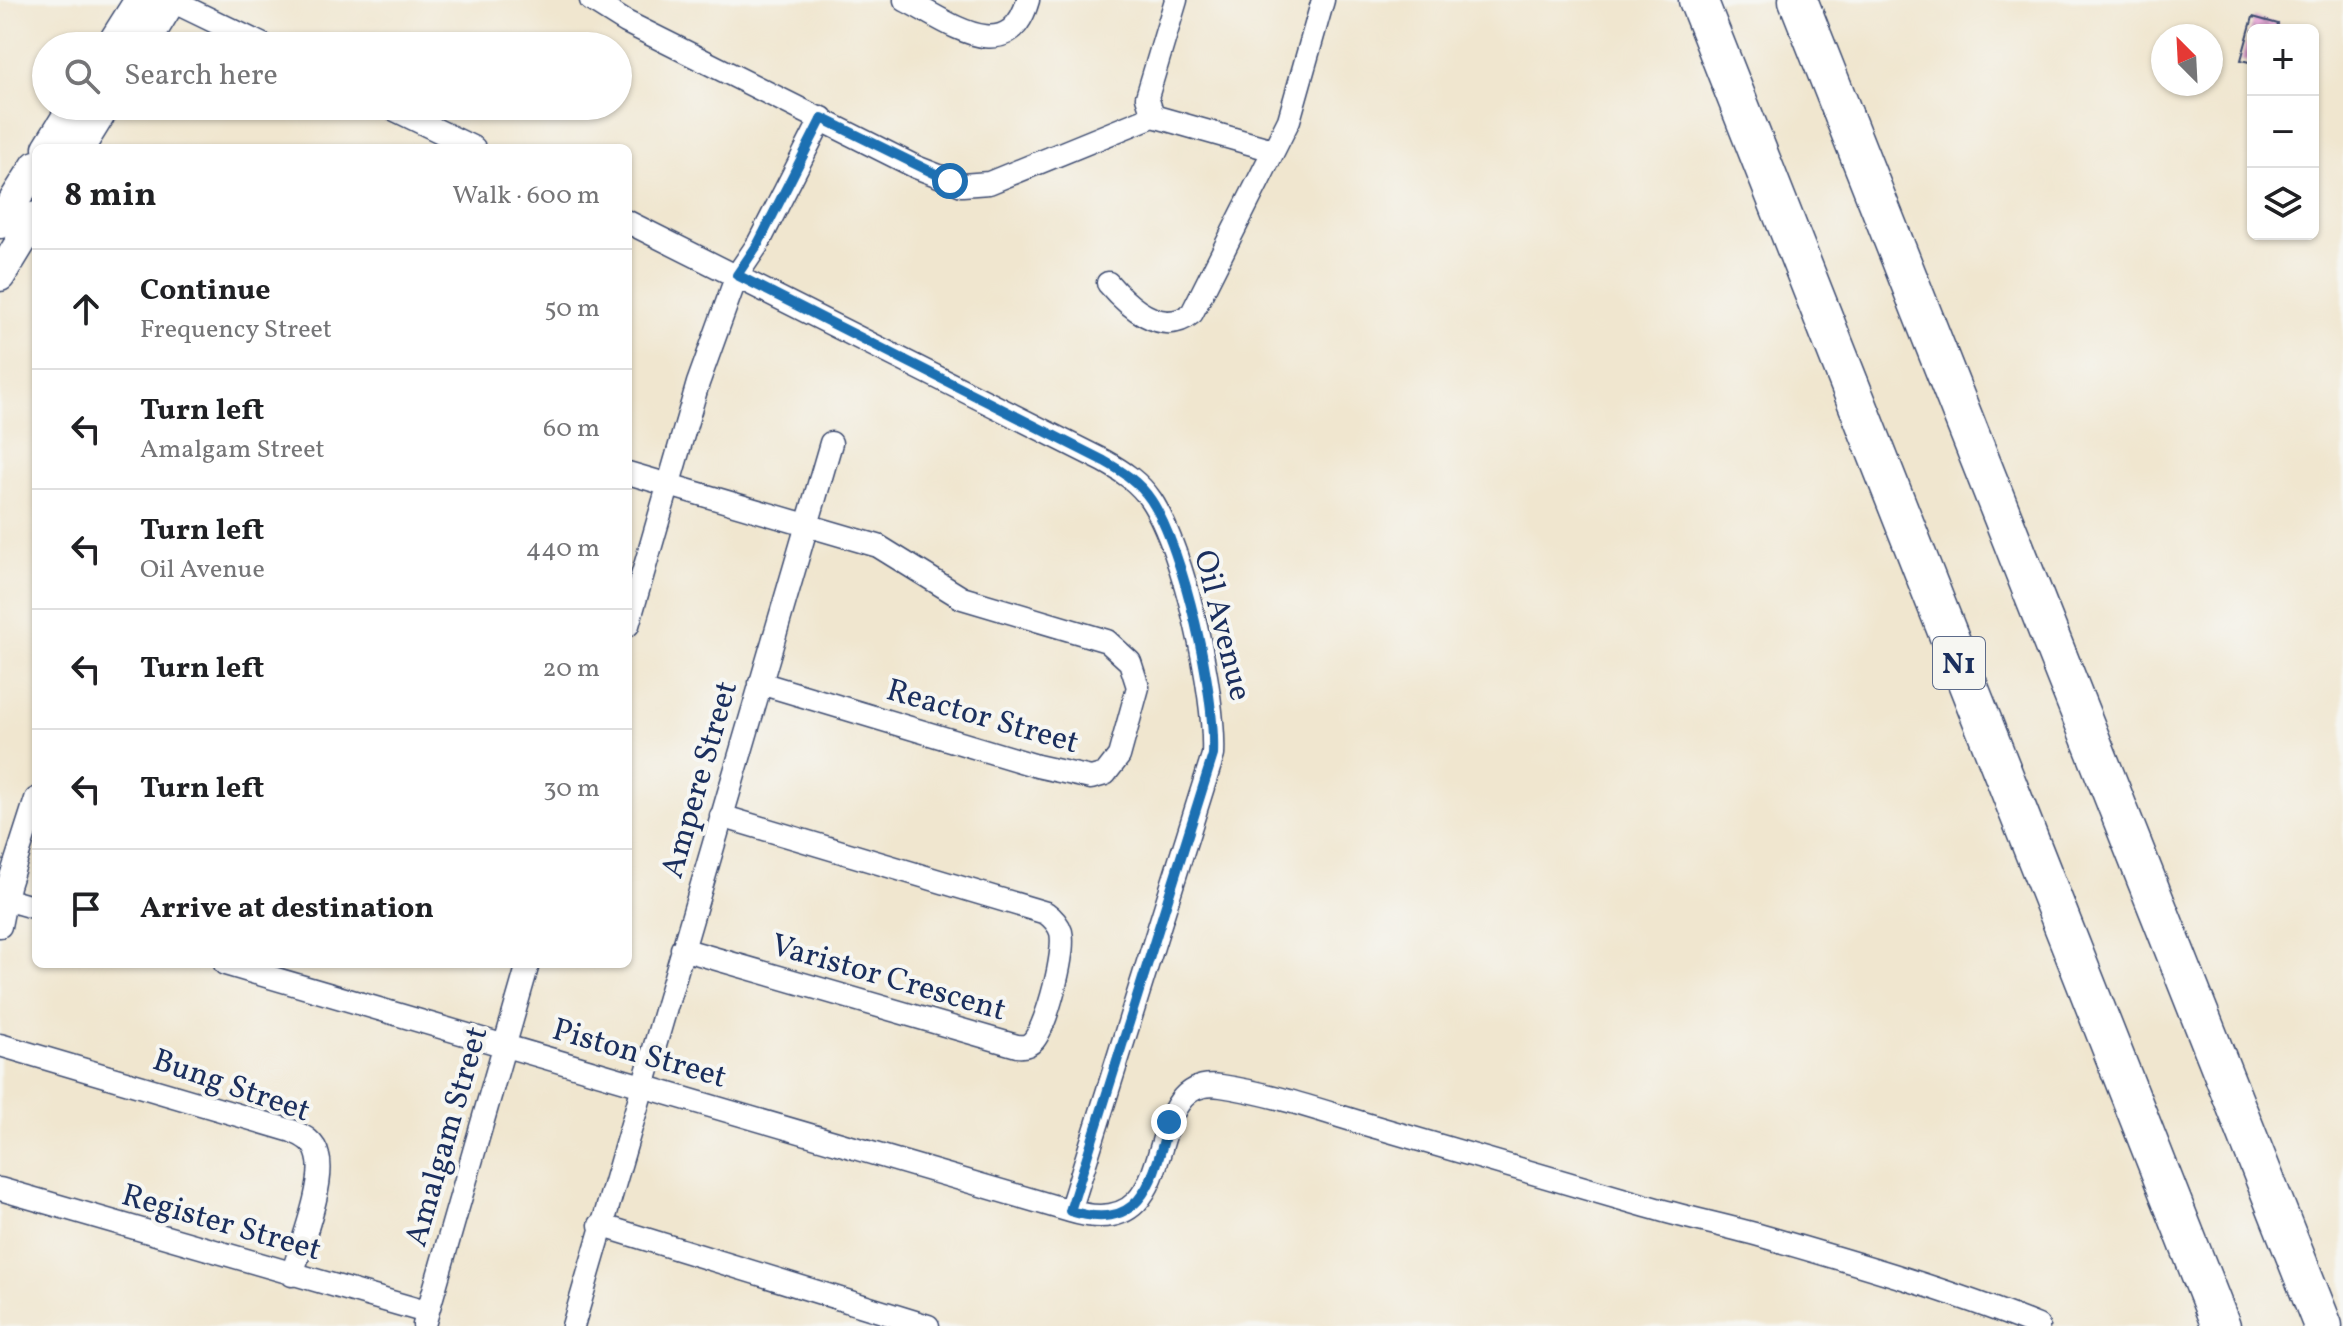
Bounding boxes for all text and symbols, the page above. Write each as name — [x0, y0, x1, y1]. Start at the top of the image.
north arrow — [2151, 24, 2223, 96]
map controls — [2247, 24, 2319, 240]
button: + — [2247, 24, 2319, 96]
search box — [32, 32, 632, 120]
icon: search — [60, 54, 104, 98]
text: Search here — [124, 55, 278, 97]
button: − — [2247, 96, 2319, 168]
route start — [932, 163, 968, 199]
button: layers — [2247, 168, 2319, 240]
text: 8 min — [64, 173, 157, 220]
text: Walk · 600 m — [452, 178, 600, 214]
text: Continue — [140, 270, 271, 312]
icon: ahead — [64, 287, 108, 331]
text: 50 m — [544, 291, 600, 327]
text: Frequency Street — [140, 312, 332, 348]
text: Turn left — [140, 390, 264, 432]
icon: left — [64, 407, 108, 451]
text: 60 m — [543, 411, 600, 447]
text: Amalgam Street — [140, 432, 325, 468]
text: Turn left — [140, 510, 264, 552]
icon: left — [64, 527, 108, 571]
text: 440 m — [526, 531, 600, 567]
street label: Oil Avenue — [1181, 546, 1261, 706]
text: Oil Avenue — [140, 552, 265, 588]
road number: N1 — [1933, 637, 1985, 689]
icon: left — [64, 647, 108, 691]
text: Turn left — [140, 648, 264, 690]
text: 20 m — [542, 651, 600, 687]
street label: Reactor Street — [881, 669, 1084, 766]
street label: Ampere Street — [652, 676, 750, 884]
icon: left — [64, 767, 108, 811]
text: Turn left — [140, 768, 264, 810]
text: 30 m — [543, 771, 600, 807]
icon: arrive — [64, 887, 108, 931]
text: Arrive at destination — [140, 888, 434, 930]
street label: Varistor Crescent — [766, 924, 1011, 1033]
street label: Piston Street — [547, 1009, 731, 1101]
street label: Amalgam Street — [395, 1022, 500, 1252]
street label: Bung Street — [146, 1039, 316, 1134]
route end — [1151, 1104, 1187, 1140]
street label: Register Street — [116, 1174, 326, 1273]

